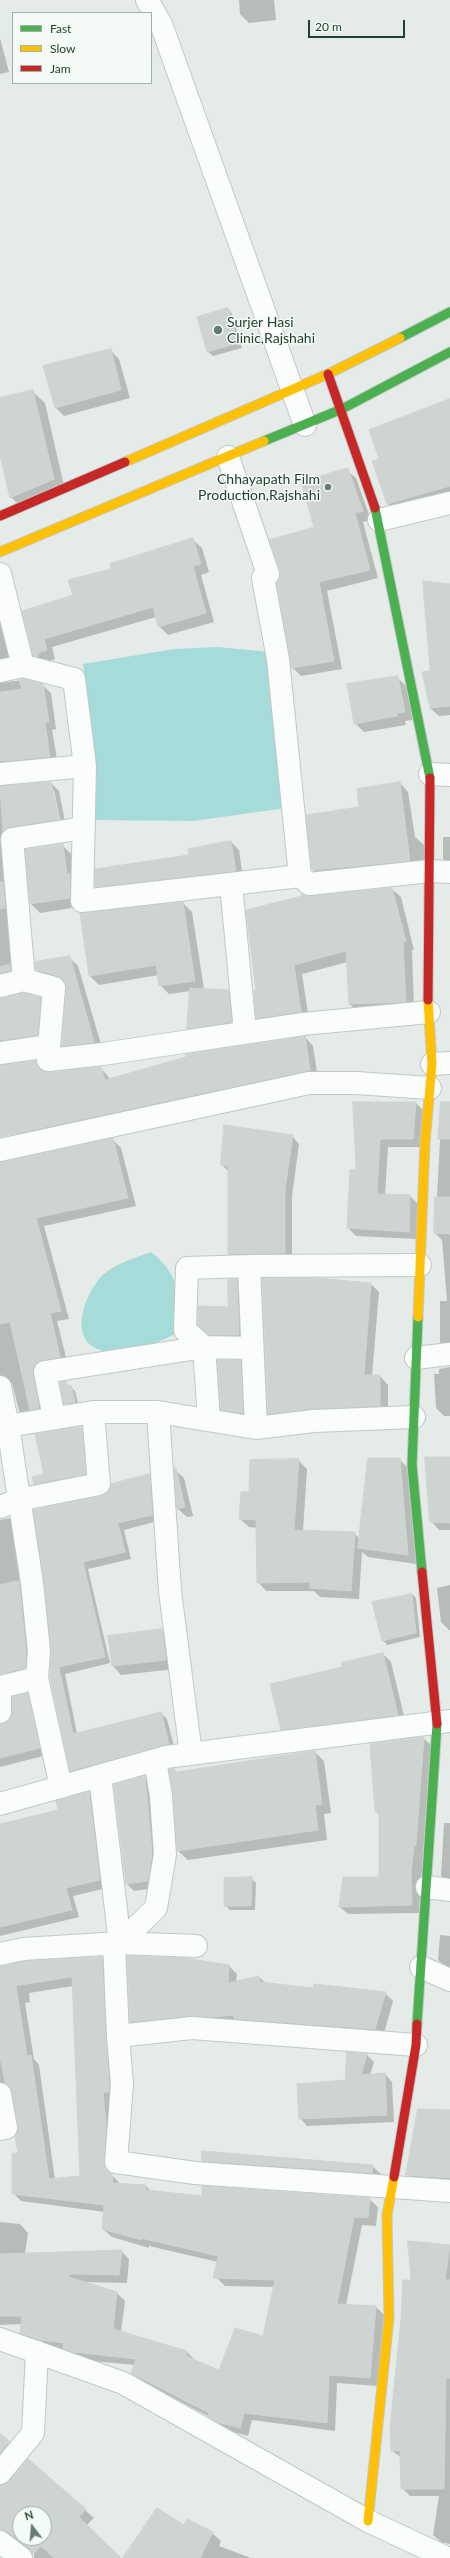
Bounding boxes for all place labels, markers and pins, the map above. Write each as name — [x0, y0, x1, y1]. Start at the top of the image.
place label: Surjer Hasi Clinic,Rajshahi — [227, 314, 315, 346]
marker: Surjer Hasi Clinic,Rajshahi — [212, 324, 224, 336]
place label: Chhayapath Film Production,Rajshahi — [198, 471, 320, 504]
marker: Chhayapath Film Production,Rajshahi — [323, 482, 333, 492]

